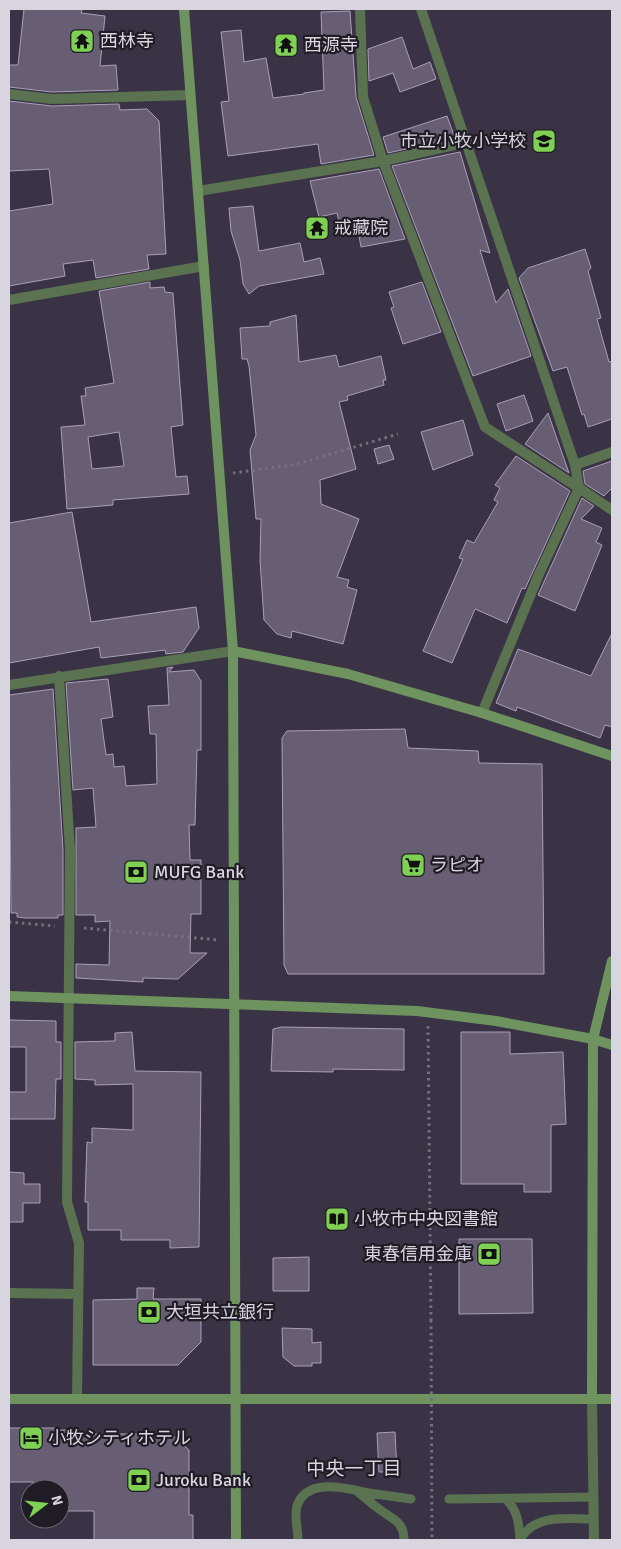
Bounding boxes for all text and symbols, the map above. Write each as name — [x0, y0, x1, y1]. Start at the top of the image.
temple icon: 西林寺 — [69, 28, 95, 54]
place label: 西林寺 — [100, 30, 154, 52]
temple icon: 西源寺 — [273, 32, 299, 58]
place label: 西源寺 — [304, 34, 358, 56]
school or university icon: 市立小牧小学校 — [531, 128, 557, 154]
place label: 市立小牧小学校 — [400, 130, 526, 152]
temple icon: 戒藏院 — [304, 215, 330, 241]
place label: 戒藏院 — [334, 217, 388, 239]
supermarket icon: ラピオ — [400, 852, 426, 878]
place label: ラピオ — [430, 854, 484, 876]
bank icon: MUFG Bank — [123, 859, 149, 885]
place label: MUFG Bank — [154, 861, 244, 883]
library icon: 小牧市中央図書館 — [324, 1206, 350, 1232]
place label: 小牧市中央図書館 — [354, 1208, 498, 1230]
bank icon: 東春信用金庫 — [476, 1241, 502, 1267]
place label: 東春信用金庫 — [364, 1243, 472, 1265]
bank icon: 大垣共立銀行 — [136, 1299, 162, 1325]
place label: 大垣共立銀行 — [166, 1301, 274, 1323]
hotel icon: 小牧シティホテル — [18, 1425, 44, 1451]
place label: 小牧シティホテル — [48, 1427, 191, 1449]
district label: 中央一丁目 — [306, 1457, 402, 1481]
bank icon: Juroku Bank — [126, 1467, 152, 1493]
place label: Juroku Bank — [156, 1469, 251, 1491]
north arrow — [20, 1479, 70, 1529]
text: N — [48, 1494, 67, 1508]

